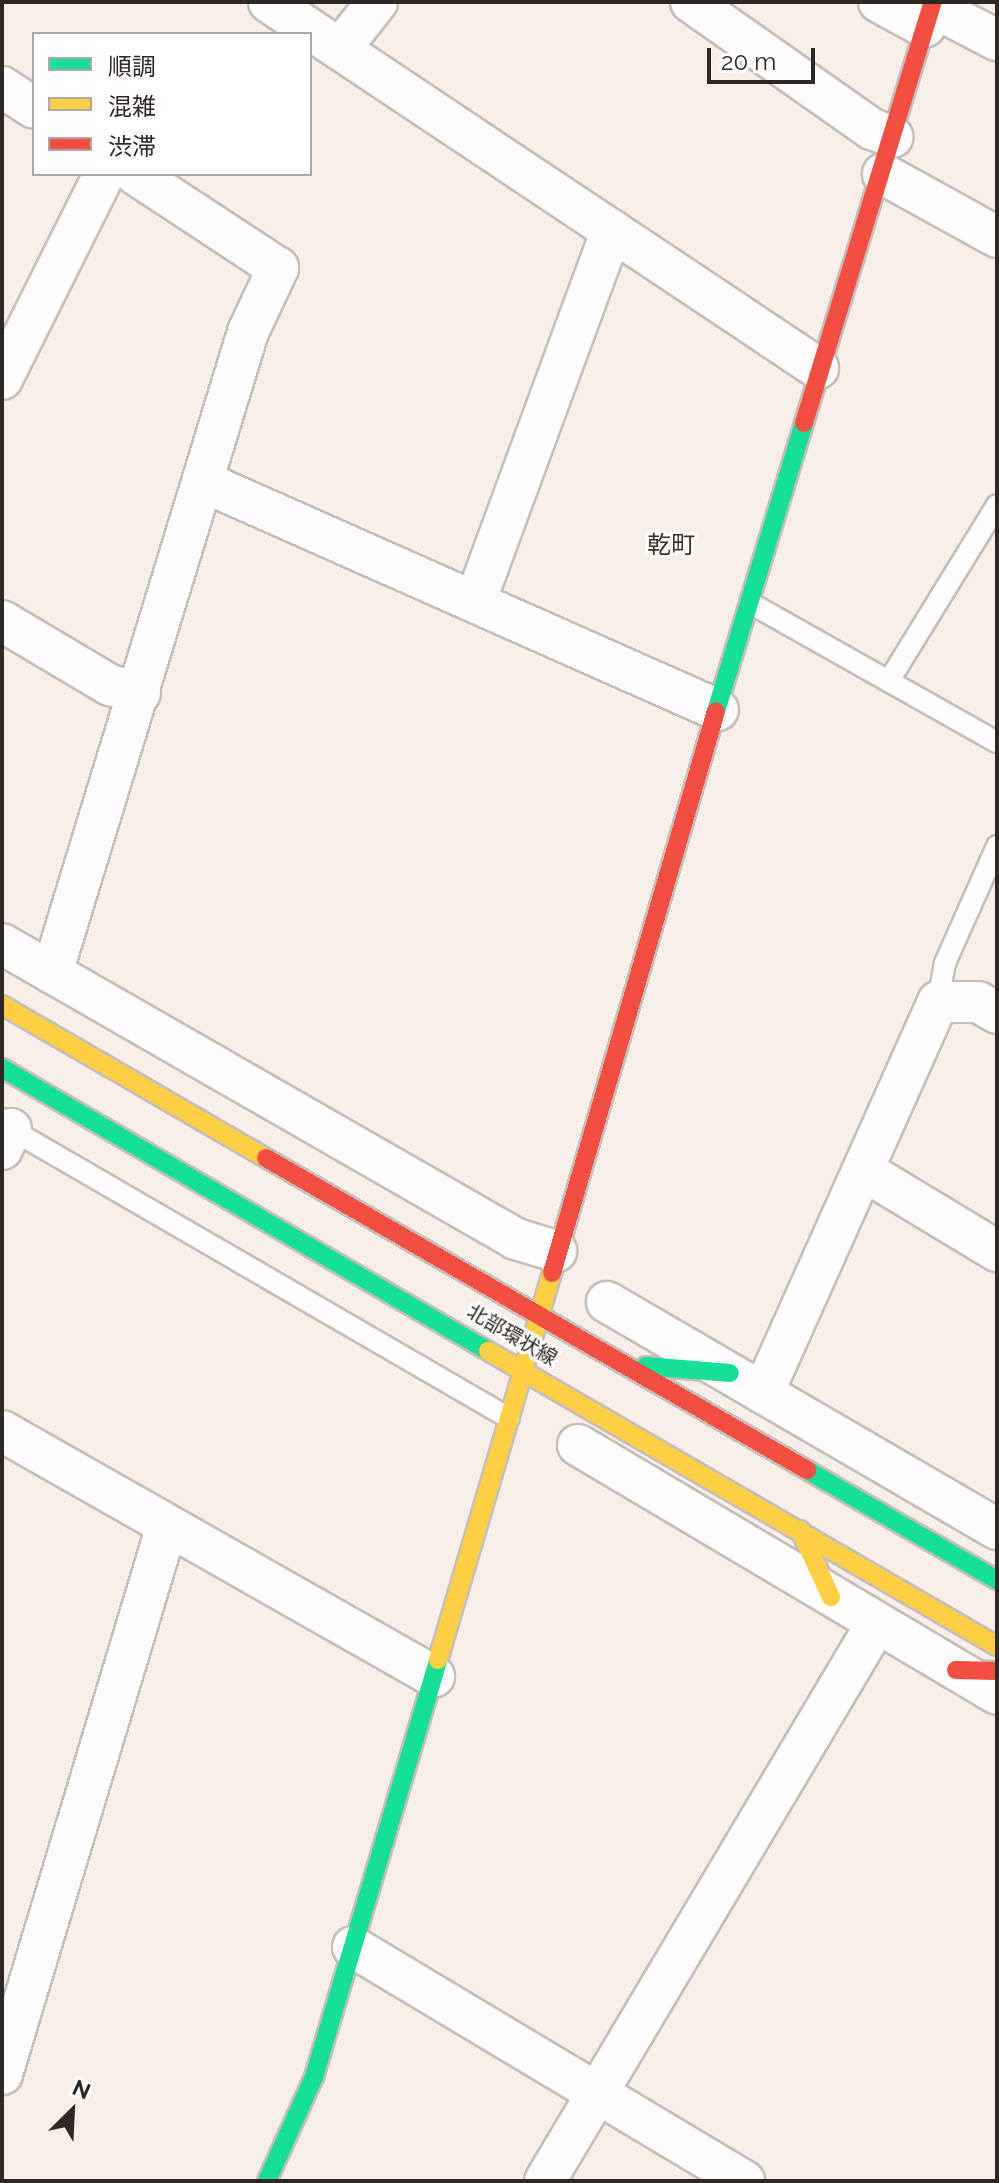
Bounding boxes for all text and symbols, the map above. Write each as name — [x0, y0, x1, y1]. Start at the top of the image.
legend — [32, 32, 312, 176]
scale bar — [711, 32, 819, 82]
text: 20 m — [721, 47, 776, 76]
text: 順調 — [108, 52, 156, 81]
text: 混雑 — [108, 92, 156, 121]
text: 渋滞 — [108, 132, 156, 161]
district label: 乾町 — [647, 531, 695, 559]
street label: 北部環状線 — [463, 1300, 561, 1370]
north arrow — [32, 2071, 112, 2151]
text: N — [69, 2074, 95, 2104]

